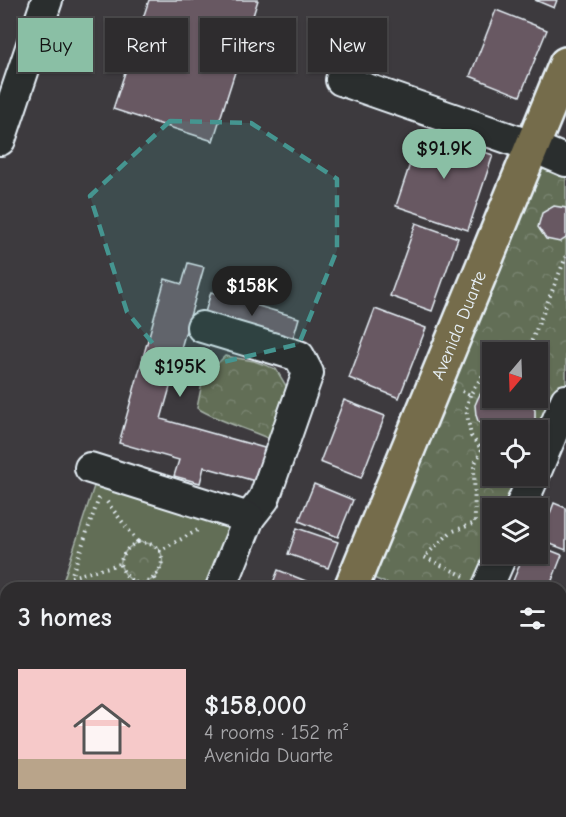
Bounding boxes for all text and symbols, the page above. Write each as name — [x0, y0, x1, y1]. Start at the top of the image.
chip: Buy — [18, 18, 93, 72]
chip: Rent — [105, 18, 188, 72]
chip: Filters — [200, 18, 296, 72]
chip: New — [308, 18, 387, 72]
pin: $91.9K — [395, 129, 493, 180]
text: $91.9K — [416, 137, 472, 160]
pin: $158K — [210, 266, 294, 317]
street label: Avenida Duarte — [427, 268, 491, 383]
text: $158K — [226, 274, 278, 297]
north arrow — [482, 342, 548, 408]
map controls — [482, 342, 548, 564]
pin: $195K — [138, 347, 222, 398]
text: $195K — [154, 355, 206, 378]
button: locate — [482, 420, 548, 486]
button: layers — [482, 498, 548, 564]
icon: filters — [516, 602, 549, 635]
text: 3 homes — [18, 603, 112, 633]
text: $158,000 — [204, 691, 307, 721]
icon: home — [66, 693, 138, 765]
text: 4 rooms · 152 m² — [204, 721, 348, 744]
text: Avenida Duarte — [204, 744, 333, 767]

